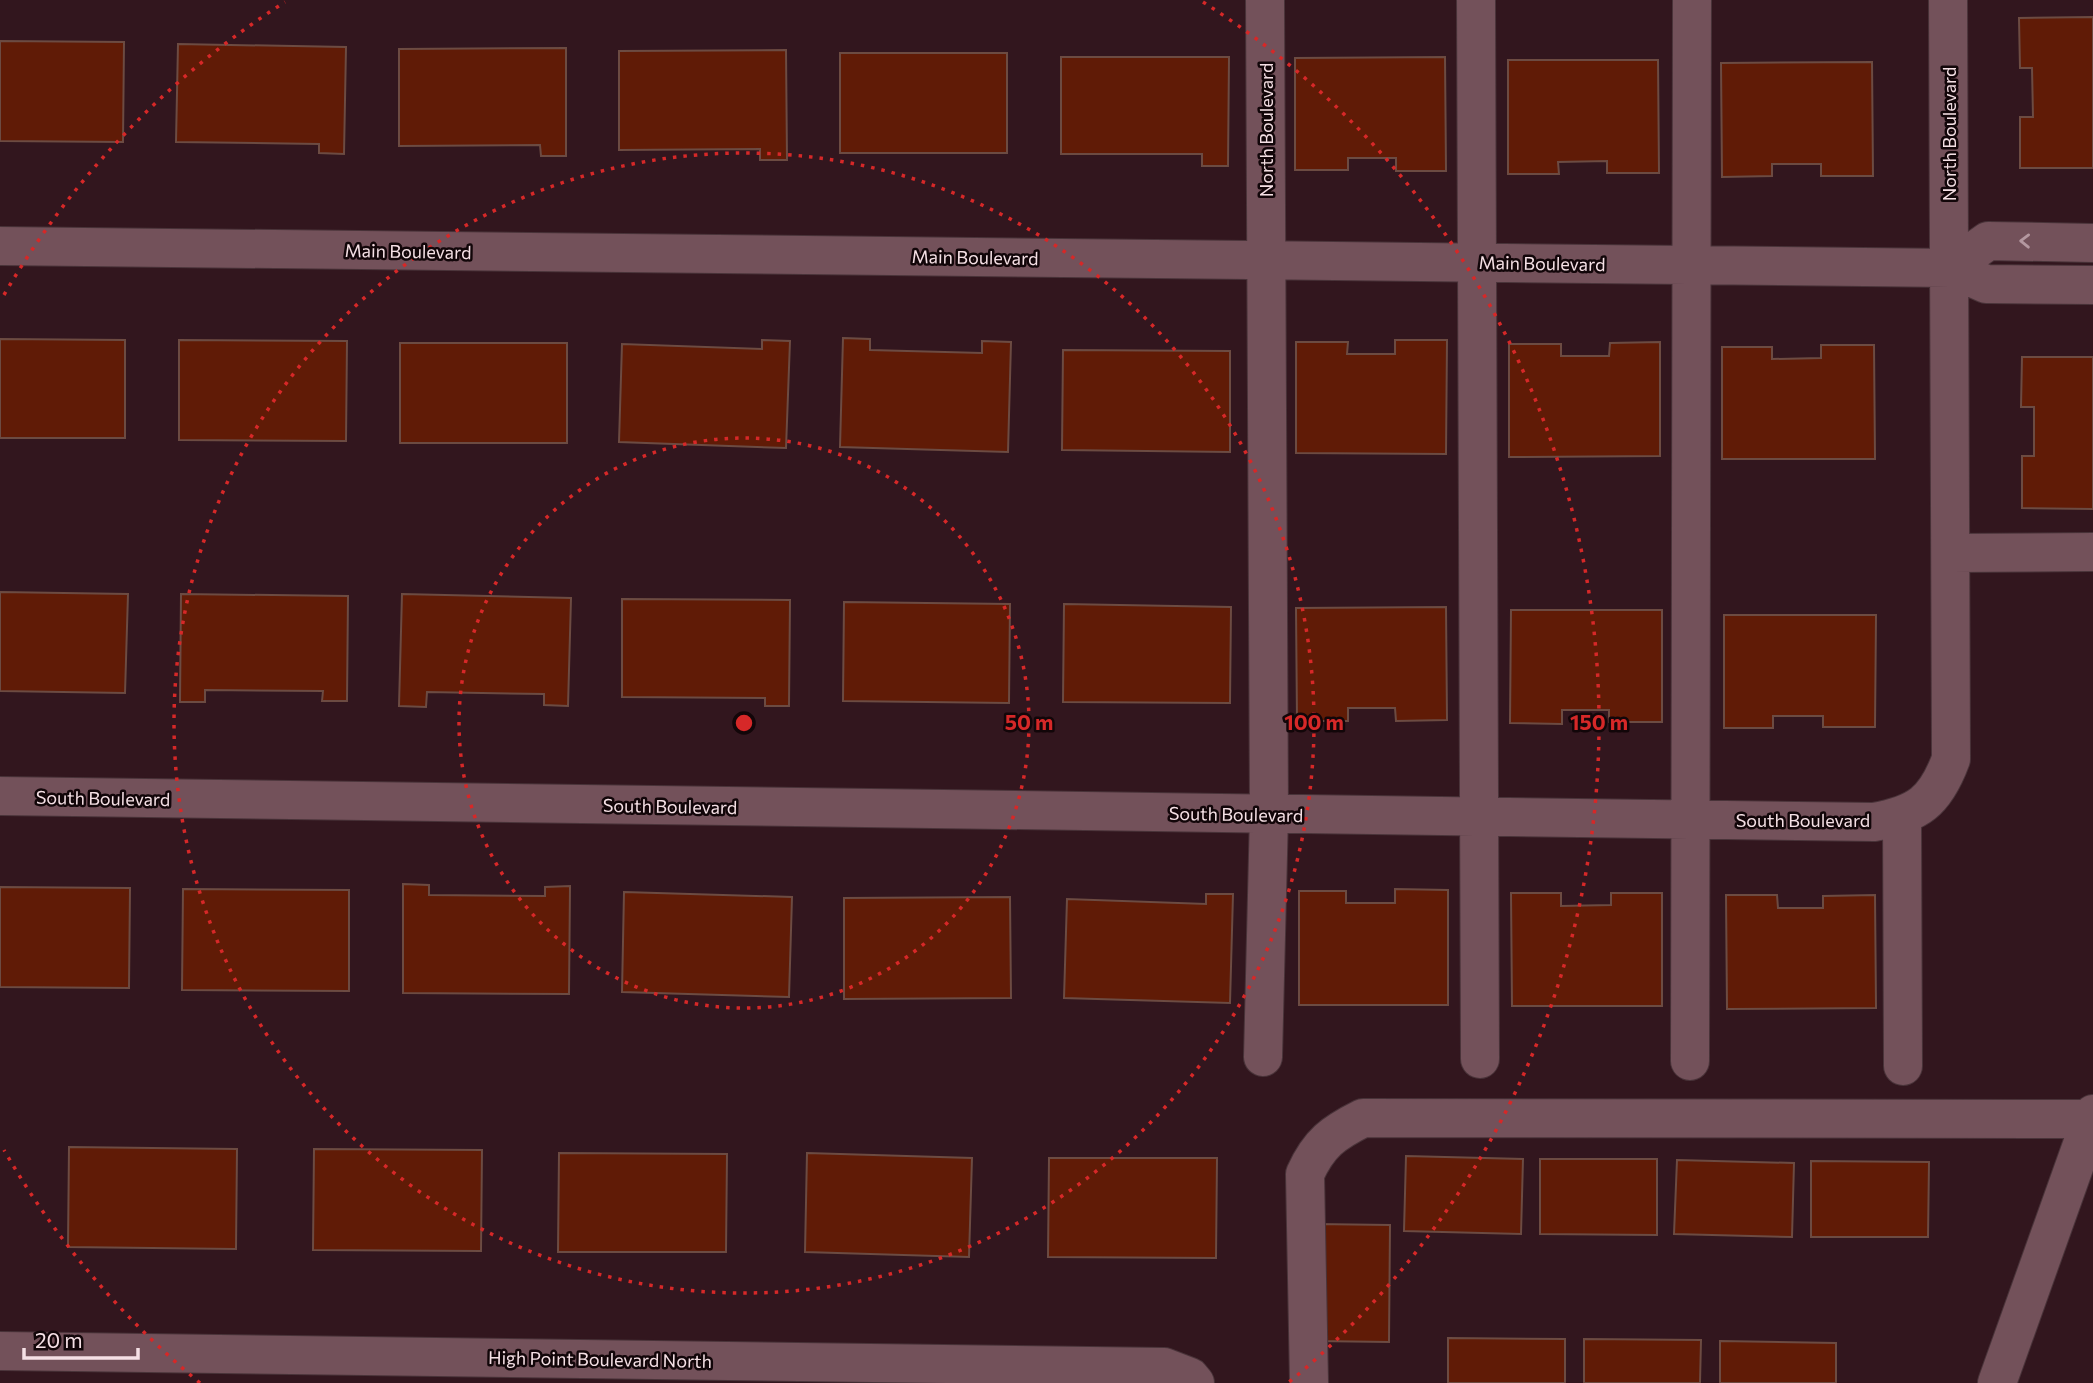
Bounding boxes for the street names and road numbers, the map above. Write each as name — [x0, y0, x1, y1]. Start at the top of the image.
street label: North Boulevard — [1255, 63, 1277, 197]
street label: North Boulevard — [1938, 67, 1960, 201]
street label: Main Boulevard — [344, 239, 472, 263]
street label: Main Boulevard — [911, 245, 1039, 269]
street label: Main Boulevard — [1478, 251, 1606, 275]
street label: South Boulevard — [36, 786, 170, 810]
street label: South Boulevard — [603, 794, 737, 818]
street label: South Boulevard — [1169, 802, 1303, 826]
street label: South Boulevard — [1736, 809, 1870, 831]
street label: High Point Boulevard North — [488, 1346, 712, 1372]

